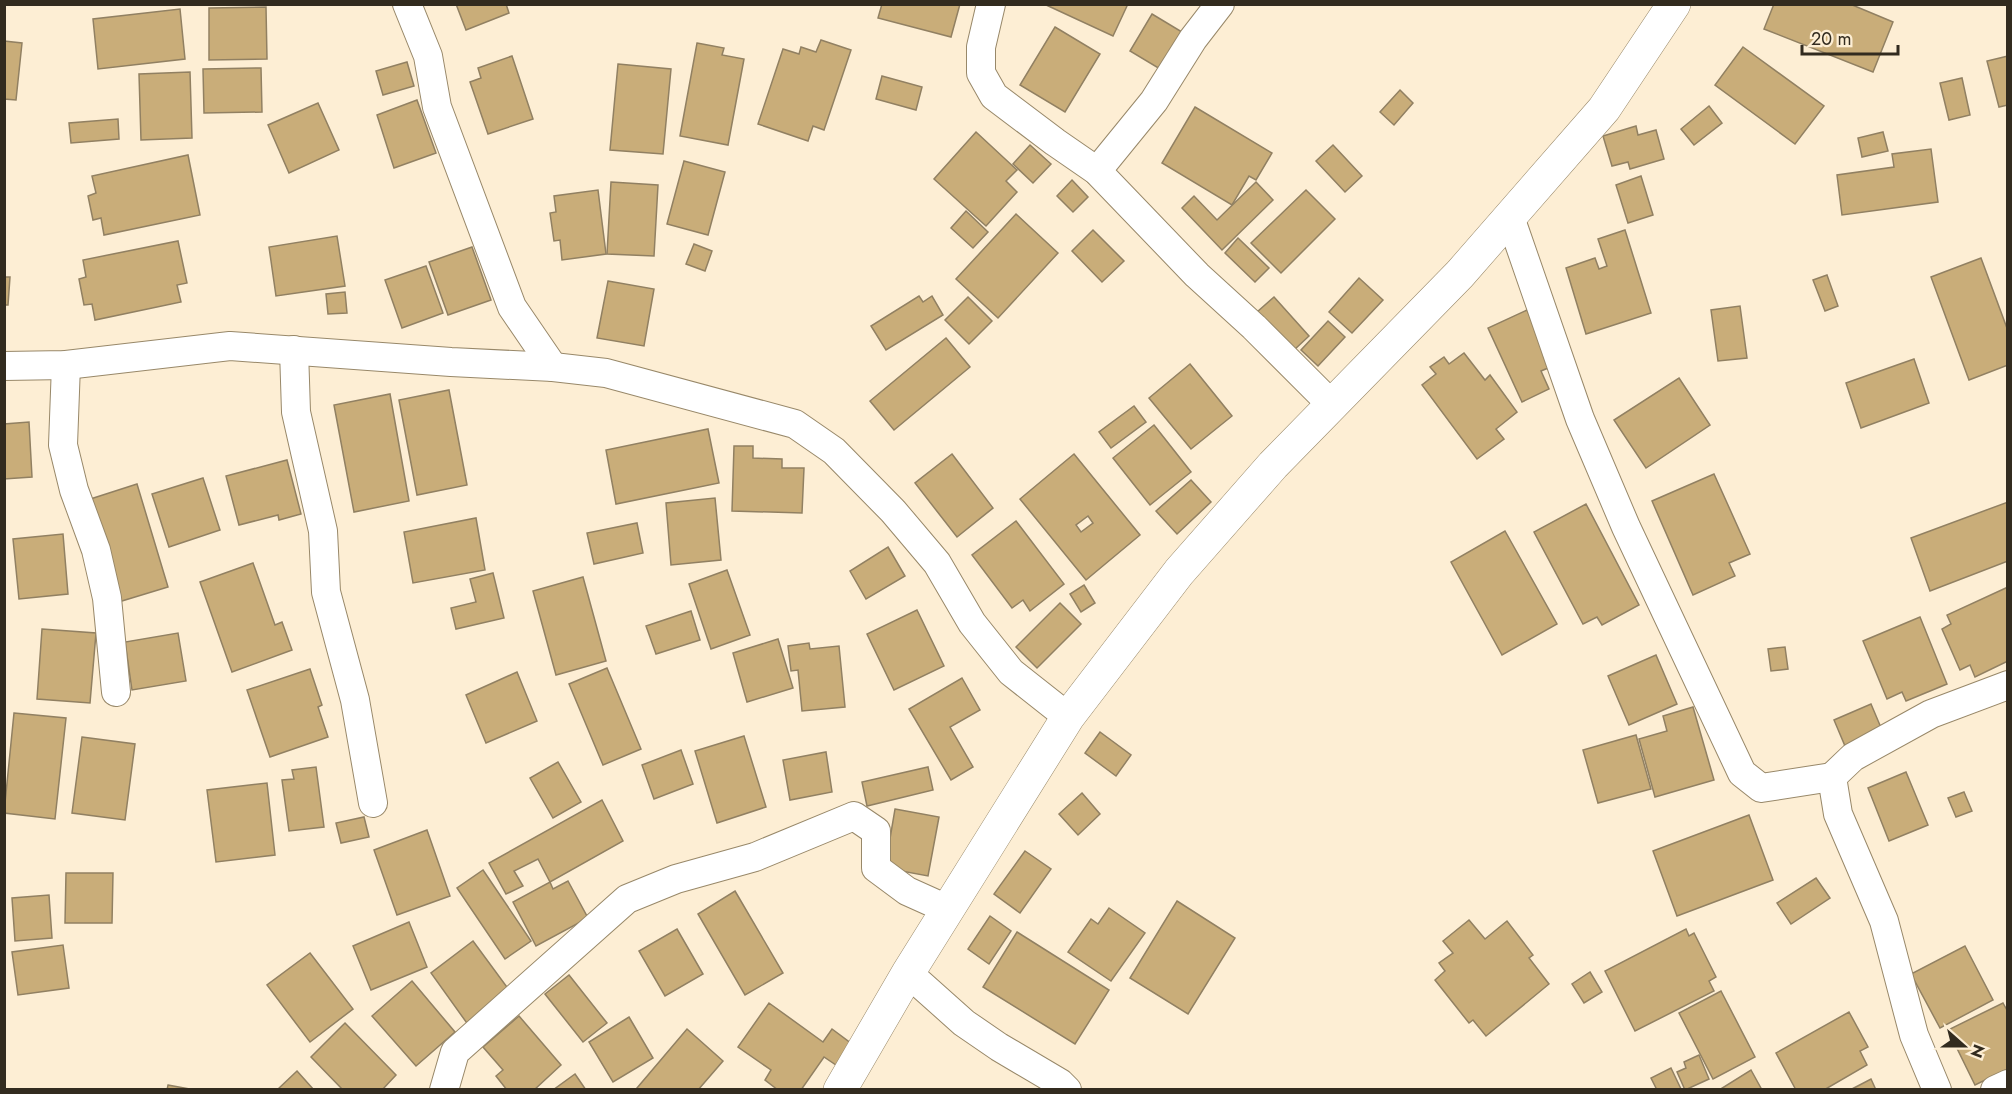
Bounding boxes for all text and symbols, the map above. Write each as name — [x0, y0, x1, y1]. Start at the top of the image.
scale bar — [1802, 18, 1898, 56]
text: 20 m — [1811, 26, 1851, 52]
north arrow — [1934, 1016, 1994, 1076]
text: N — [1965, 1041, 1991, 1061]

